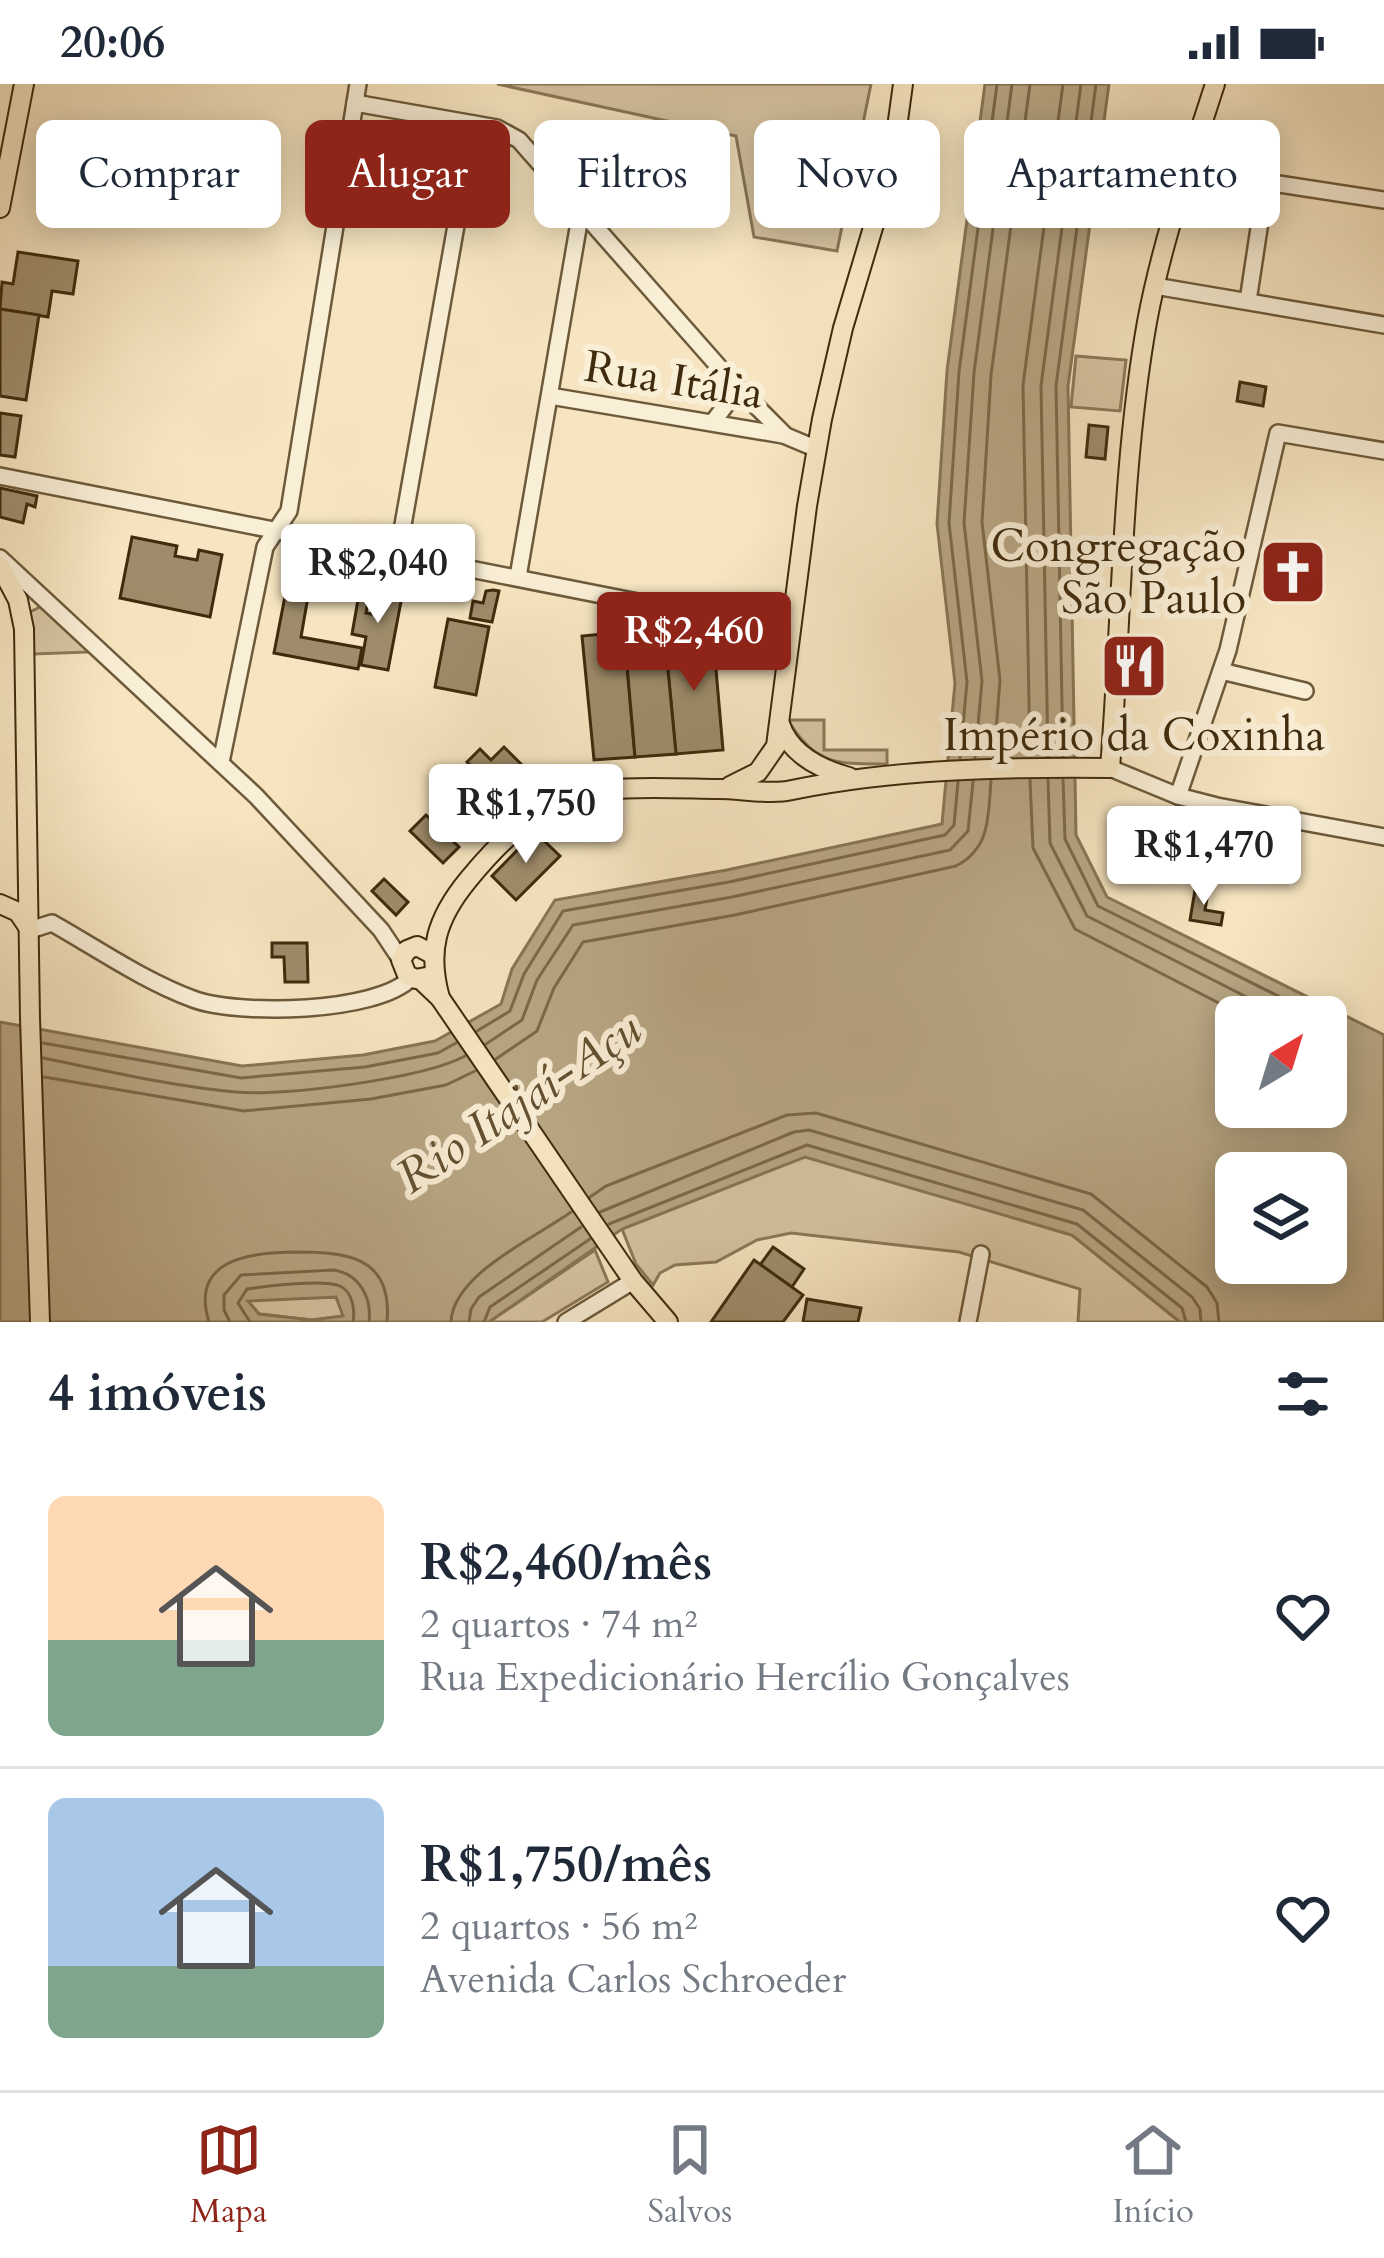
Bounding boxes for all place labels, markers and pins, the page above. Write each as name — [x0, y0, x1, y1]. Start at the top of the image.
place label: Congregação São Paulo — [991, 516, 1246, 629]
pin: R$2,040 — [267, 524, 489, 626]
church icon: Congregação São Paulo — [1258, 537, 1328, 607]
pin: R$2,460 — [583, 592, 805, 694]
restaurant icon: Império da Coxinha — [1099, 631, 1169, 701]
place label: Império da Coxinha — [943, 705, 1325, 766]
pin: R$1,750 — [415, 764, 637, 866]
pin: R$1,470 — [1093, 806, 1315, 908]

